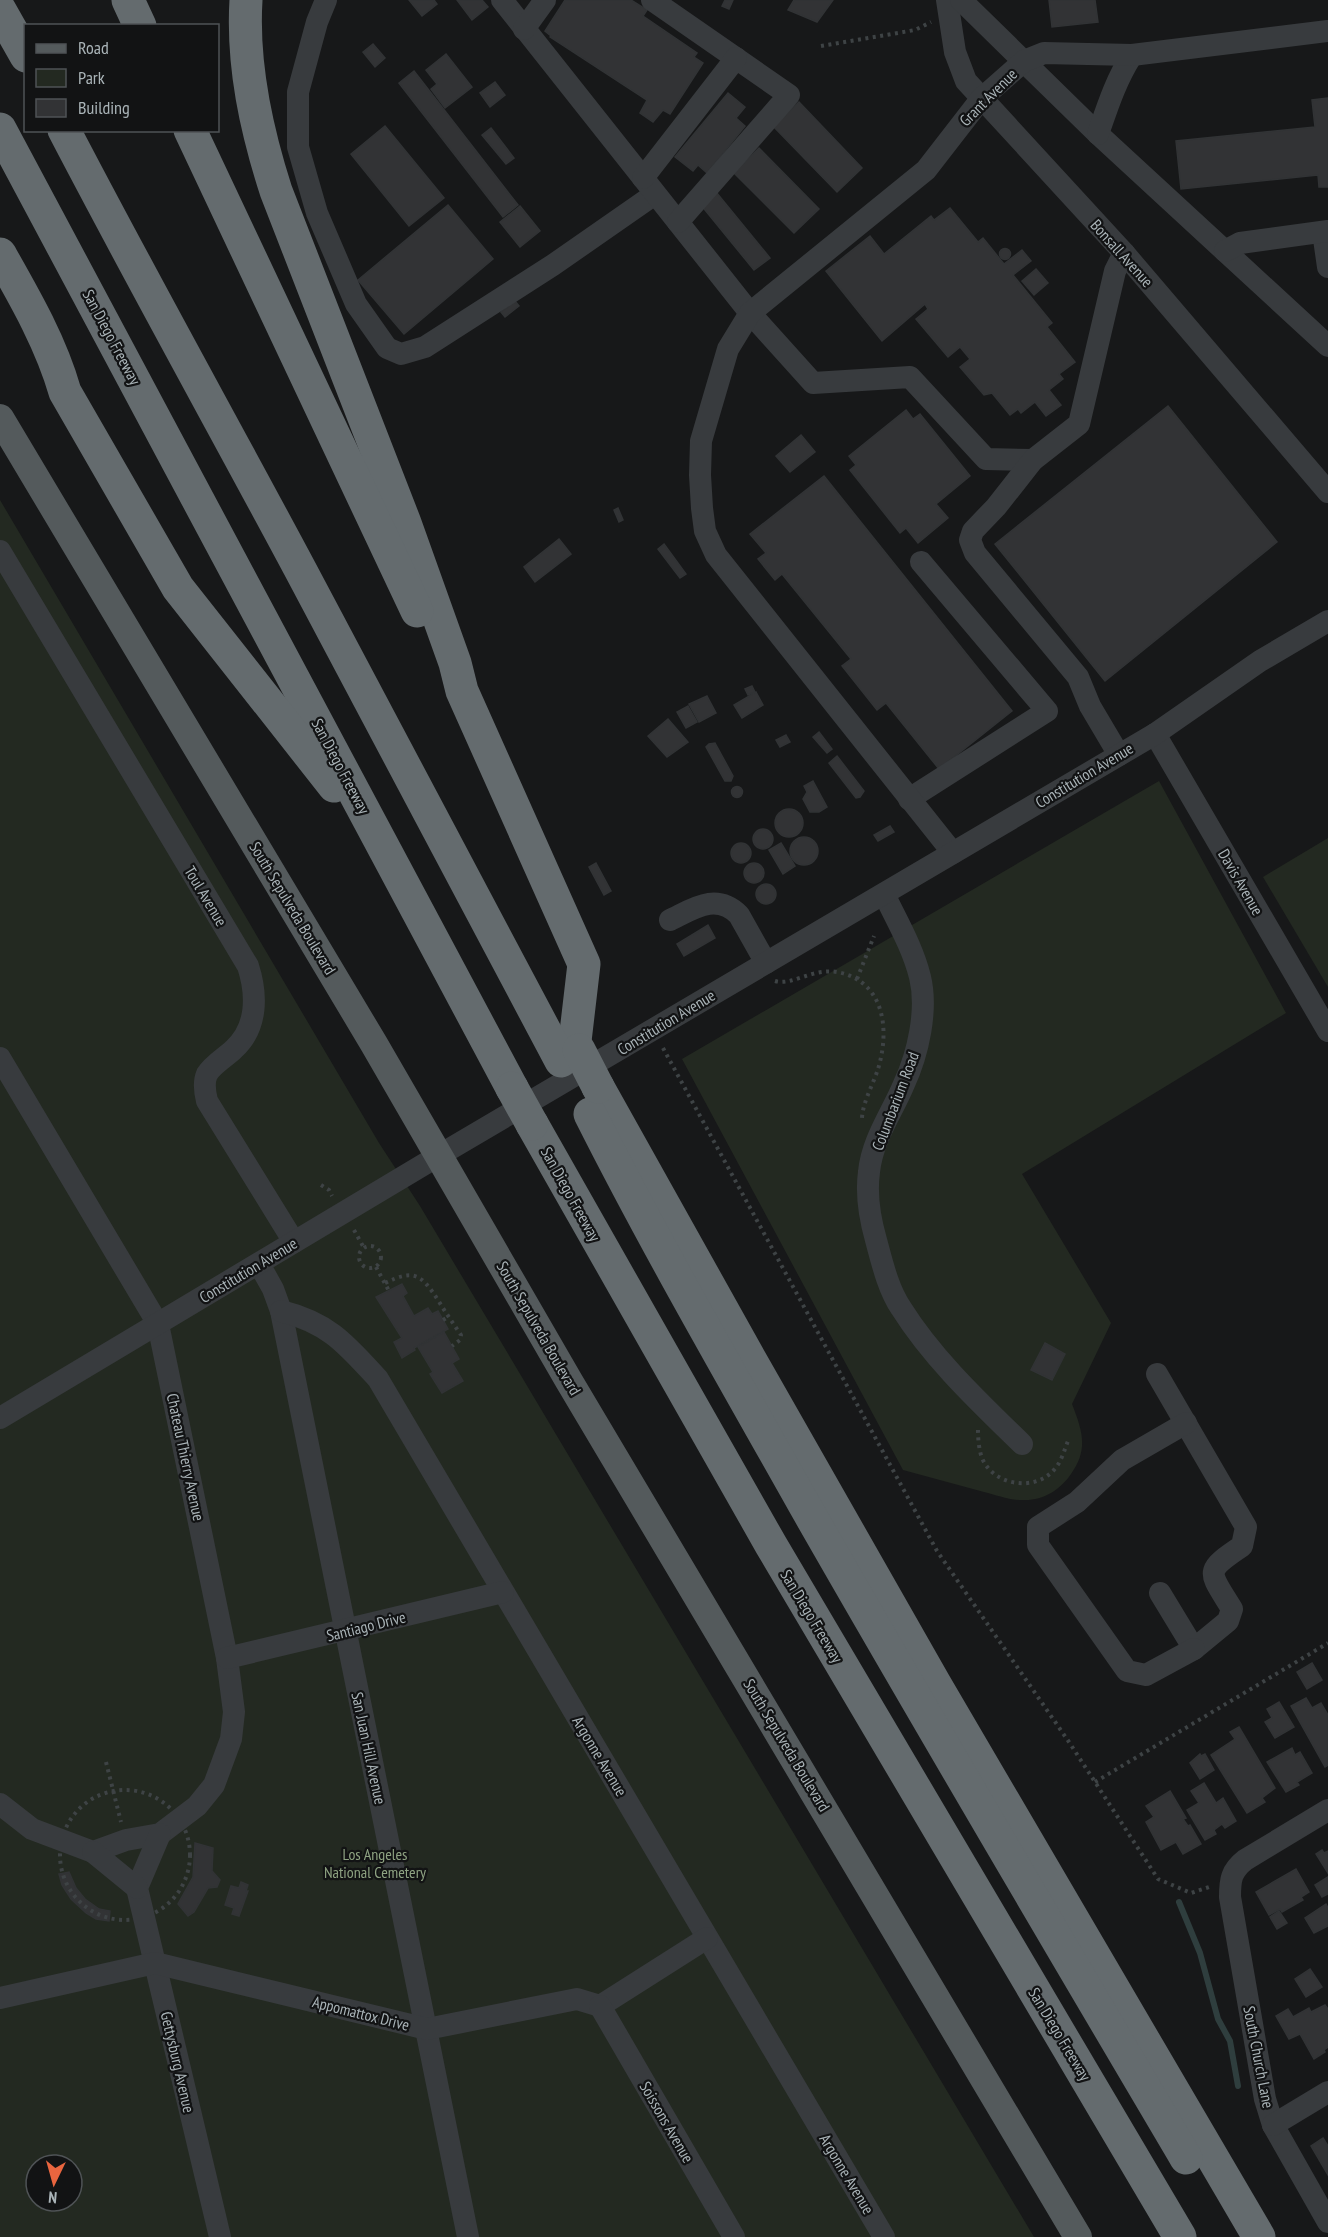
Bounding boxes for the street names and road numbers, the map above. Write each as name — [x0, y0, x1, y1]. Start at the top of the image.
street label: Grant Avenue — [955, 64, 1021, 130]
street label: Bonsall Avenue — [1086, 215, 1158, 291]
street label: San Diego Freeway — [79, 286, 145, 388]
street label: San Diego Freeway — [308, 715, 374, 817]
street label: Constitution Avenue — [1031, 738, 1137, 812]
street label: South Sepulveda Boulevard — [245, 838, 341, 978]
street label: Davis Avenue — [1214, 845, 1268, 919]
street label: Toul Avenue — [180, 862, 232, 930]
street label: Constitution Avenue — [613, 985, 719, 1059]
street label: Columbarium Road — [867, 1049, 923, 1153]
street label: San Diego Freeway — [537, 1143, 605, 1245]
street label: Constitution Avenue — [195, 1233, 301, 1307]
street label: South Sepulveda Boulevard — [492, 1257, 586, 1399]
street label: Chateau Thierry Avenue — [163, 1391, 209, 1523]
street label: San Diego Freeway — [776, 1566, 848, 1666]
street label: Santiago Drive — [324, 1607, 408, 1645]
street label: South Sepulveda Boulevard — [739, 1675, 835, 1815]
street label: San Juan Hill Avenue — [347, 1690, 391, 1806]
street label: Argonne Avenue — [568, 1712, 632, 1800]
street label: San Diego Freeway — [1024, 1984, 1096, 2084]
street label: Appomattox Drive — [310, 1991, 412, 2035]
street label: South Church Lane — [1239, 2004, 1279, 2110]
street label: Gettysburg Avenue — [157, 2009, 199, 2115]
street label: Soissons Avenue — [636, 2078, 698, 2166]
street label: Argonne Avenue — [815, 2130, 879, 2218]

